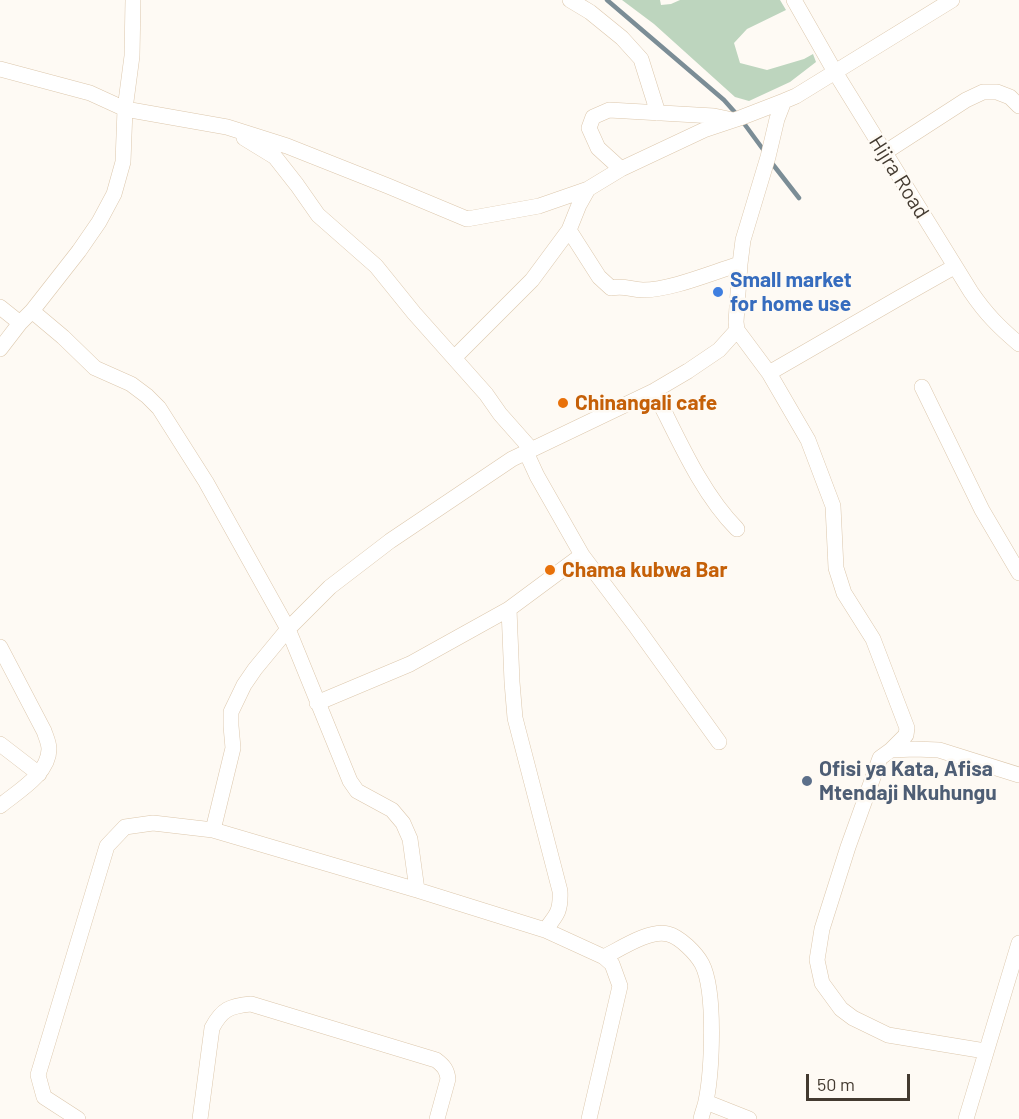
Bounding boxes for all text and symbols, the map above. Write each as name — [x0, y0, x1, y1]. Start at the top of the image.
street label: Hijra Road — [864, 131, 934, 223]
place label: Small market for home use — [730, 267, 852, 317]
marker: Small market for home use — [711, 285, 725, 299]
place label: Chinangali cafe — [575, 390, 717, 416]
marker: Chinangali cafe — [556, 396, 570, 410]
place label: Chama kubwa Bar — [562, 557, 727, 583]
marker: Chama kubwa Bar — [543, 563, 557, 577]
place label: Ofisi ya Kata, Afisa Mtendaji Nkuhungu — [819, 756, 997, 806]
marker: Ofisi ya Kata, Afisa Mtendaji Nkuhungu — [800, 774, 814, 788]
scale bar — [809, 1062, 912, 1100]
text: 50 m — [817, 1073, 855, 1095]

